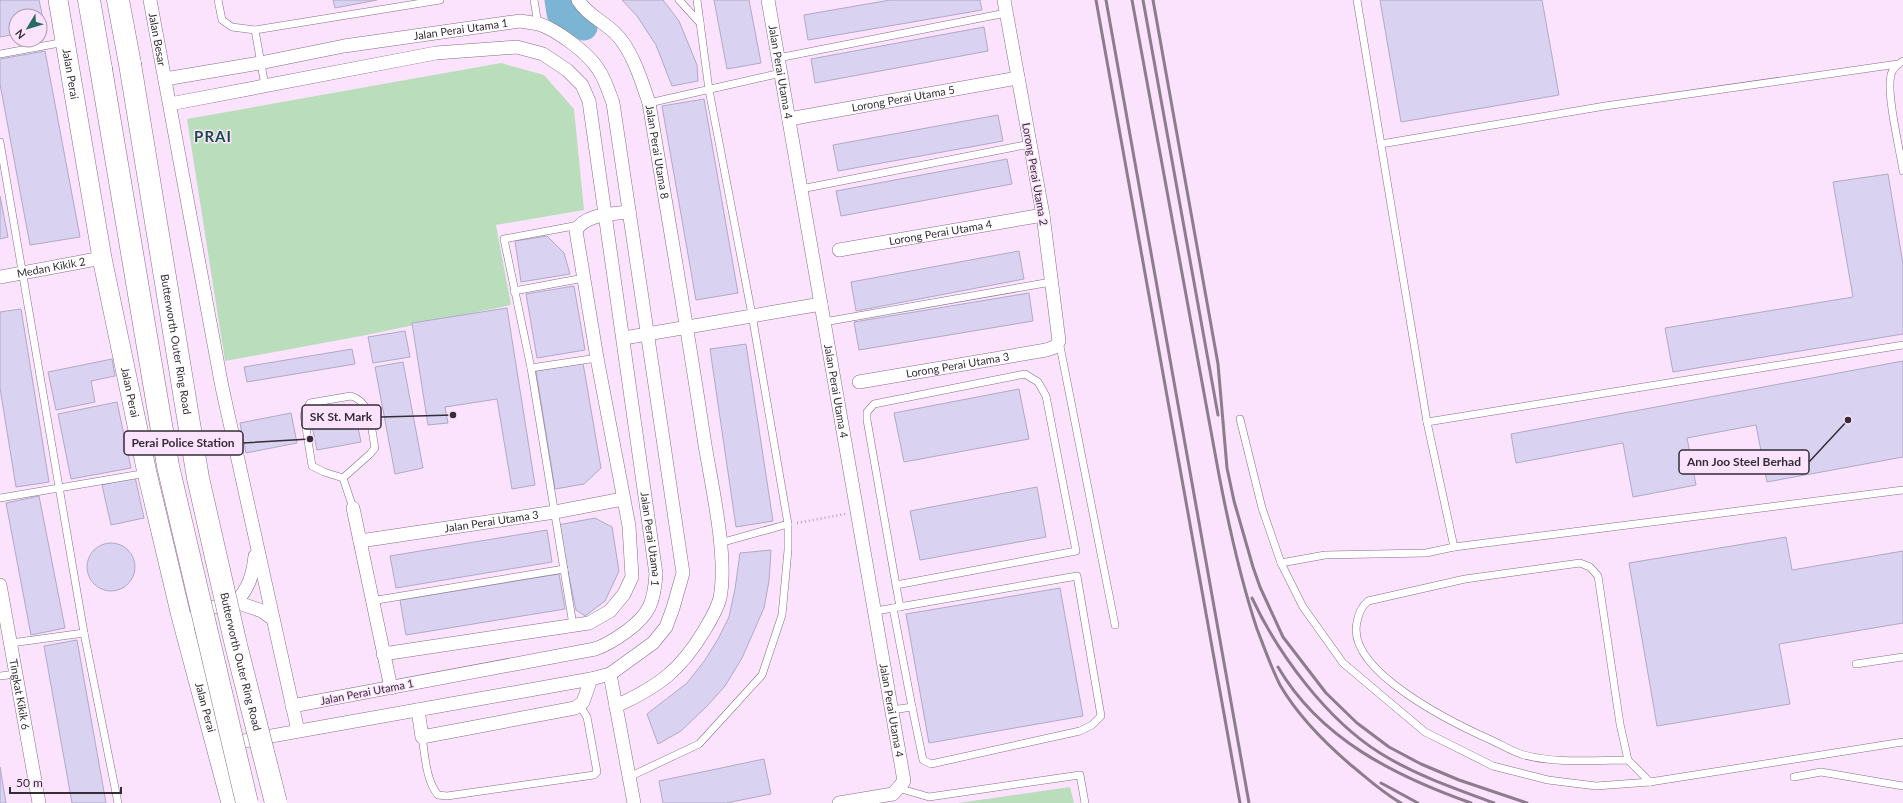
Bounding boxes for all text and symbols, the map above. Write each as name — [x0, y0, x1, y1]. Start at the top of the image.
north arrow — [8, 8, 48, 48]
street label: Jalan Besar — [146, 11, 169, 67]
street label: Jalan Perai Utama 1 — [413, 16, 509, 42]
street label: Jalan Perai Utama 4 — [766, 24, 796, 120]
text: N — [12, 27, 27, 42]
street label: Jalan Perai — [60, 48, 82, 100]
street label: Lorong Perai Utama 5 — [851, 82, 956, 114]
street label: Jalan Perai Utama 8 — [643, 104, 672, 200]
street label: Lorong Perai Utama 2 — [1020, 121, 1051, 226]
district label: PRAI — [194, 127, 232, 145]
street label: Lorong Perai Utama 4 — [888, 217, 994, 247]
street label: Medan Kikik 2 — [16, 254, 86, 280]
street label: Butterworth Outer Ring Road — [159, 273, 194, 415]
street label: Jalan Perai Utama 4 — [822, 343, 851, 440]
street label: Lorong Perai Utama 3 — [905, 349, 1010, 380]
street label: Jalan Perai — [119, 366, 142, 419]
callout: SK St. Mark — [302, 405, 381, 429]
text: SK St. Mark — [310, 409, 373, 424]
callout: Perai Police Station — [124, 431, 243, 455]
text: Perai Police Station — [131, 435, 235, 450]
callout: Ann Joo Steel Berhad — [1679, 450, 1809, 474]
text: Ann Joo Steel Berhad — [1686, 454, 1801, 469]
street label: Jalan Perai Utama 1 — [638, 491, 663, 587]
street label: Jalan Perai Utama 3 — [443, 508, 539, 534]
street label: Butterworth Outer Ring Road — [218, 591, 264, 732]
street label: Tingkat Kikik 6 — [7, 658, 33, 731]
street label: Jalan Perai Utama 4 — [878, 662, 907, 759]
street label: Jalan Perai Utama 1 — [319, 676, 415, 707]
street label: Jalan Perai — [193, 681, 219, 734]
scale bar — [10, 769, 121, 795]
text: 50 m — [16, 775, 43, 790]

